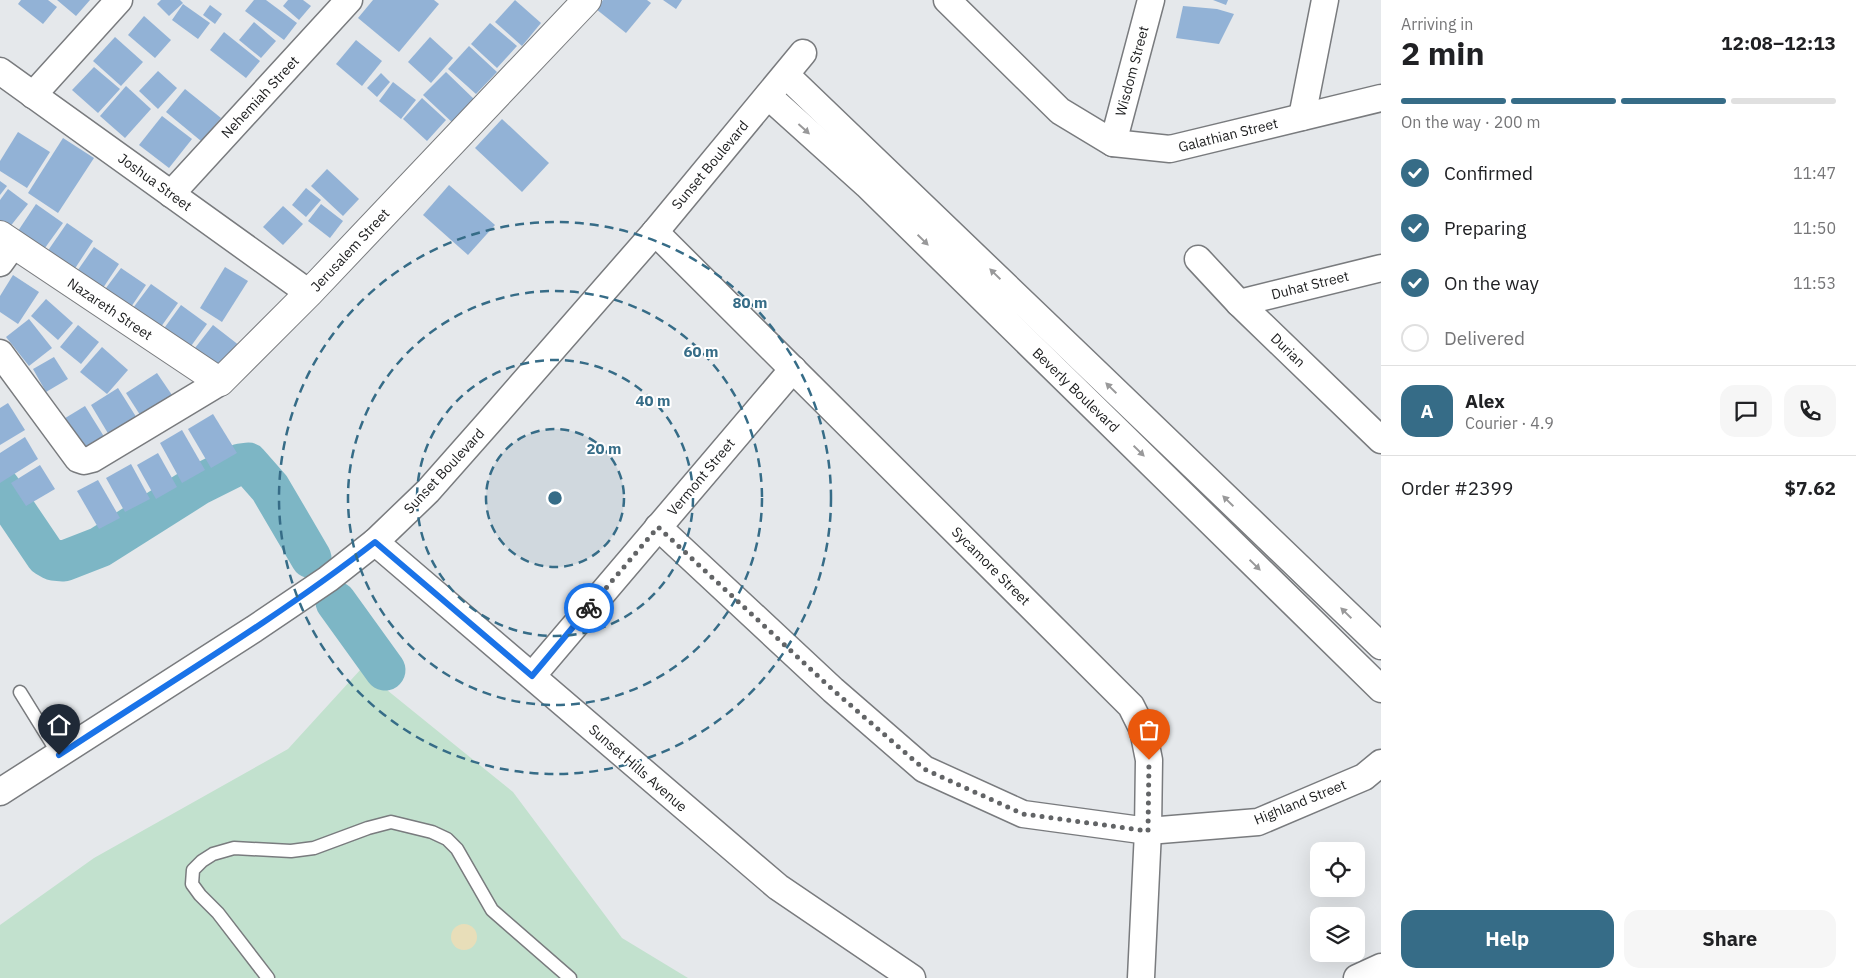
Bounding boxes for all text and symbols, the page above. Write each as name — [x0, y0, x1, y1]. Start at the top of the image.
text: Arriving in — [1401, 14, 1473, 34]
street label: Wisdom Street — [1111, 24, 1153, 118]
text: 12:08–12:13 — [1721, 31, 1836, 55]
text: 2 min — [1401, 32, 1485, 74]
street label: Nehemiah Street — [217, 52, 303, 142]
text: On the way · 200 m — [1401, 112, 1540, 132]
street label: Galathian Street — [1176, 114, 1280, 156]
street label: Sunset Boulevard — [668, 117, 752, 213]
one-way arrow — [798, 123, 811, 134]
street label: Joshua Street — [115, 149, 196, 215]
icon: check — [1401, 159, 1429, 187]
text: Confirmed — [1444, 161, 1533, 185]
text: 11:47 — [1793, 163, 1836, 183]
street label: Jerusalem Street — [307, 204, 393, 295]
icon: check — [1401, 214, 1429, 242]
text: Preparing — [1444, 216, 1526, 240]
text: 11:50 — [1793, 218, 1836, 238]
one-way arrow — [916, 234, 928, 246]
street label: Duhat Street — [1269, 267, 1351, 303]
one-way arrow — [989, 268, 1001, 280]
icon: check — [1401, 269, 1429, 297]
text: On the way — [1444, 271, 1539, 295]
text: 11:53 — [1793, 273, 1836, 293]
street label: Nazareth Street — [64, 274, 156, 344]
text: 80 m — [733, 293, 767, 312]
text: Delivered — [1444, 326, 1525, 350]
street label: Durian — [1267, 329, 1309, 371]
text: 60 m — [684, 342, 718, 361]
street label: Beverly Boulevard — [1029, 344, 1123, 436]
one-way arrow — [1105, 382, 1117, 394]
button: chat — [1720, 385, 1772, 437]
button: phone — [1784, 385, 1836, 437]
text: Alex — [1465, 389, 1505, 413]
text: 40 m — [636, 391, 670, 410]
text: A — [1420, 399, 1434, 423]
text: Courier · 4.9 — [1465, 413, 1554, 433]
street label: Sunset Boulevard — [400, 424, 488, 518]
street label: Vermont Street — [663, 435, 739, 519]
text: 20 m — [587, 439, 621, 458]
one-way arrow — [1133, 445, 1145, 457]
text: Order #2399 — [1401, 476, 1513, 500]
text: $7.62 — [1784, 476, 1836, 500]
centre of rings — [546, 489, 564, 507]
one-way arrow — [1222, 495, 1234, 507]
street label: Sycamore Street — [948, 523, 1034, 609]
one-way arrow — [1249, 559, 1261, 571]
courier — [564, 583, 614, 633]
icon: bike — [575, 594, 603, 622]
one-way arrow — [1340, 607, 1352, 619]
pin — [38, 704, 80, 755]
pin — [1128, 709, 1170, 760]
icon: home — [45, 711, 73, 739]
icon: bag — [1135, 716, 1163, 744]
street label: Sunset Hills Avenue — [585, 720, 691, 816]
street label: Highland Street — [1251, 775, 1349, 829]
map controls — [1310, 842, 1365, 962]
button: locate — [1310, 842, 1365, 897]
button: layers — [1310, 907, 1365, 962]
button: Help — [1401, 910, 1614, 968]
button: Share — [1624, 910, 1836, 968]

